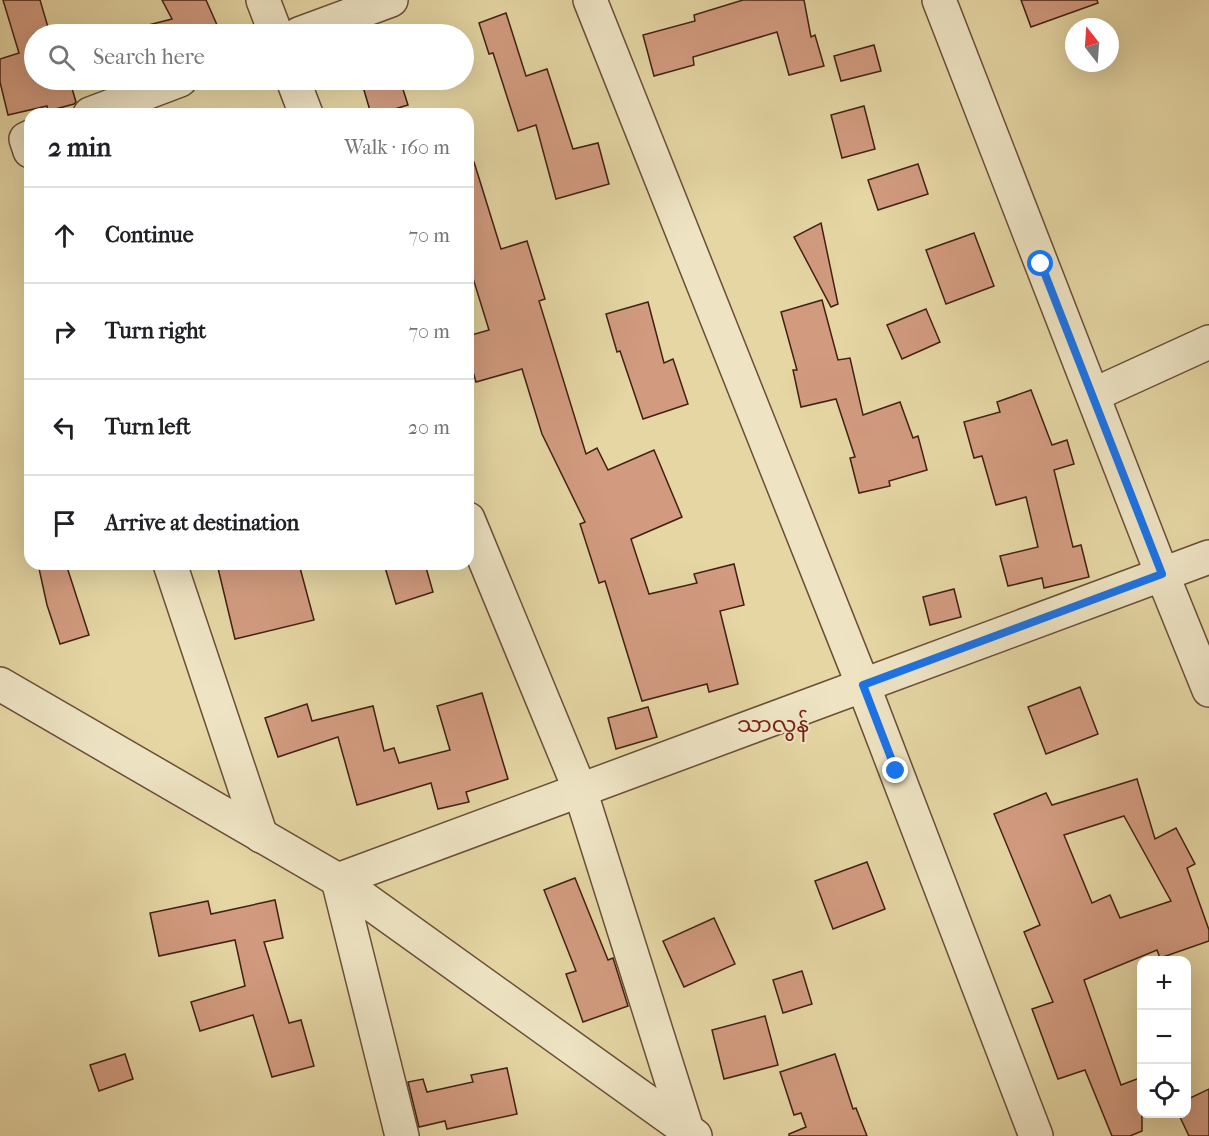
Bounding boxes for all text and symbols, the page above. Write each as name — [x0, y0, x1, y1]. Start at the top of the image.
north arrow — [1065, 18, 1119, 72]
search box — [24, 24, 474, 90]
icon: search — [45, 41, 78, 74]
text: Search here — [93, 44, 205, 70]
text: 2 min — [48, 132, 111, 163]
text: Walk · 160 m — [344, 136, 450, 159]
icon: ahead — [48, 219, 81, 252]
text: Continue — [105, 222, 194, 248]
text: 70 m — [408, 224, 450, 247]
route start — [1027, 250, 1053, 276]
icon: right — [48, 315, 81, 348]
text: Turn right — [105, 318, 206, 344]
text: 70 m — [408, 320, 450, 343]
icon: left — [48, 411, 81, 444]
text: Turn left — [105, 414, 191, 440]
text: 20 m — [408, 416, 450, 439]
icon: arrive — [48, 507, 81, 540]
text: Arrive at destination — [105, 510, 299, 536]
district label: သာလွန် — [737, 709, 809, 742]
route end — [882, 757, 908, 783]
map controls — [1137, 956, 1191, 1118]
button: + — [1137, 956, 1191, 1010]
button: − — [1137, 1010, 1191, 1064]
button: locate — [1137, 1064, 1191, 1118]

